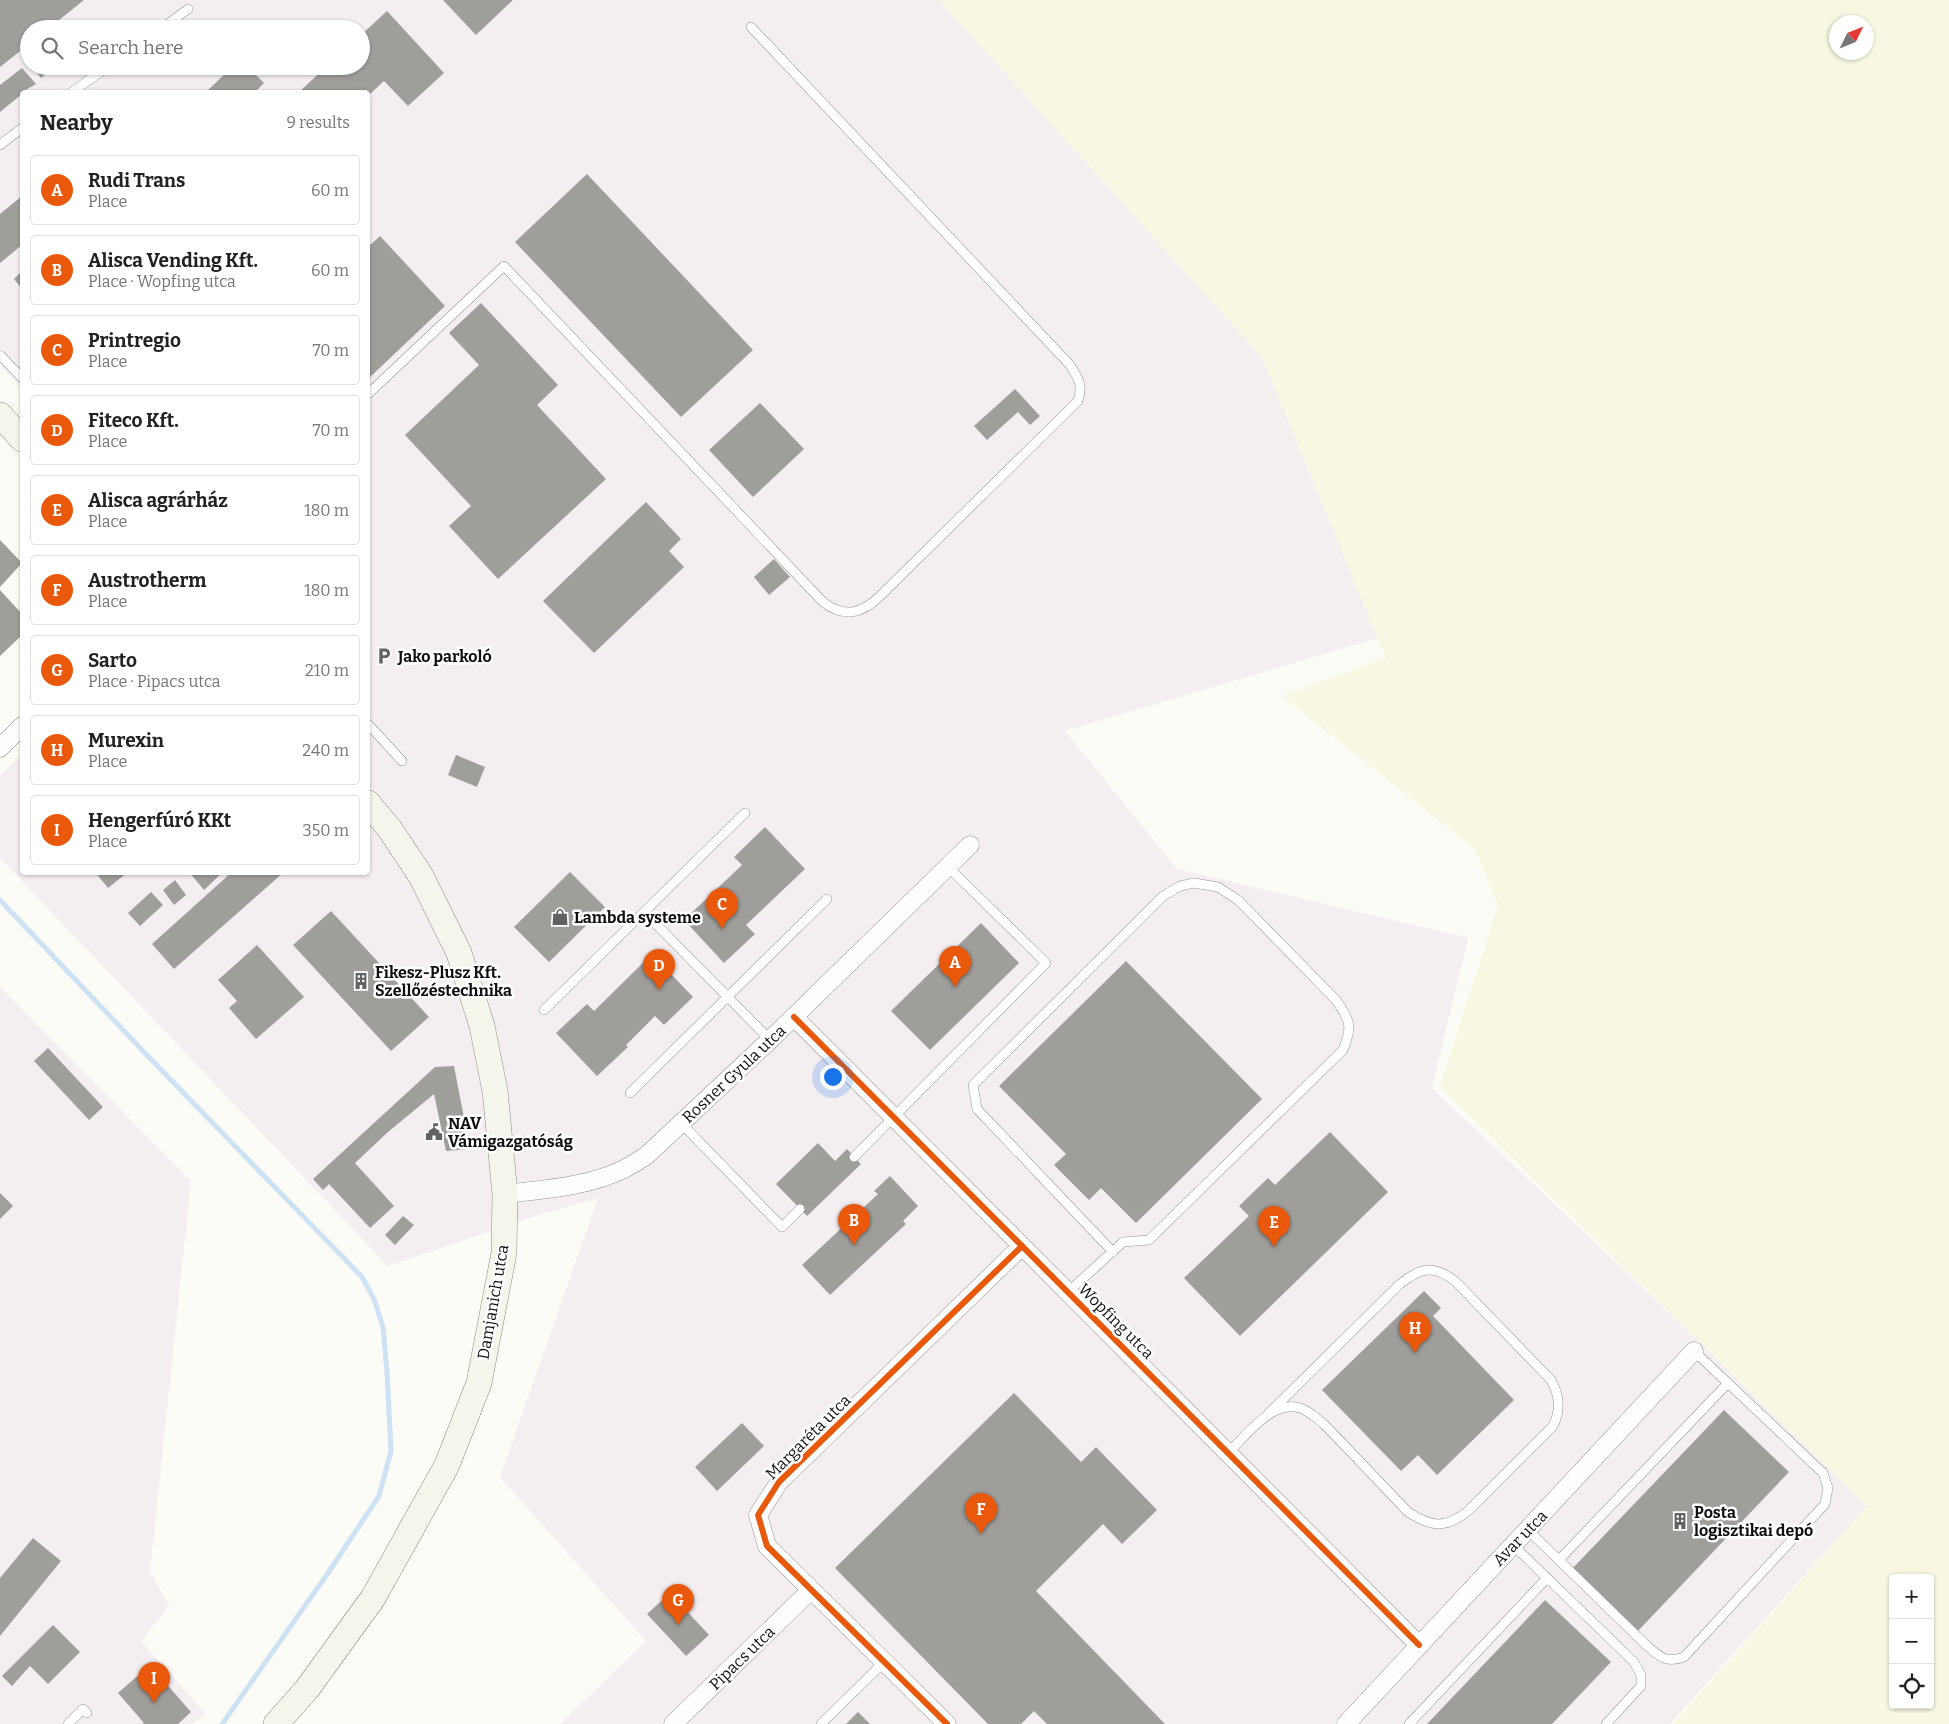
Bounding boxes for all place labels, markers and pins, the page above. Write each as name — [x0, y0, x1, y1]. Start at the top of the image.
parking icon: Jako parkoló — [374, 646, 394, 666]
place label: Jako parkoló — [397, 647, 492, 666]
pin: C — [706, 888, 738, 929]
shop icon: Lambda systeme — [550, 907, 570, 927]
place label: Lambda systeme — [574, 908, 701, 927]
pin: A — [939, 946, 971, 987]
pin: D — [643, 949, 675, 990]
place label: Fikesz-Plusz Kft. Szellőzéstechnika — [375, 963, 512, 1000]
building icon: Fikesz-Plusz Kft. Szellőzéstechnika — [351, 971, 371, 991]
place label: NAV Vámigazgatóság — [448, 1114, 573, 1151]
public building icon: NAV Vámigazgatóság — [424, 1122, 444, 1142]
pin: B — [838, 1204, 870, 1245]
pin: E — [1258, 1206, 1290, 1247]
pin: H — [1399, 1312, 1431, 1353]
pin: F — [965, 1493, 997, 1534]
place label: Posta logisztikai depó — [1694, 1503, 1813, 1540]
building icon: Posta logisztikai depó — [1670, 1511, 1690, 1531]
pin: G — [662, 1584, 694, 1625]
pin: I — [138, 1662, 170, 1703]

